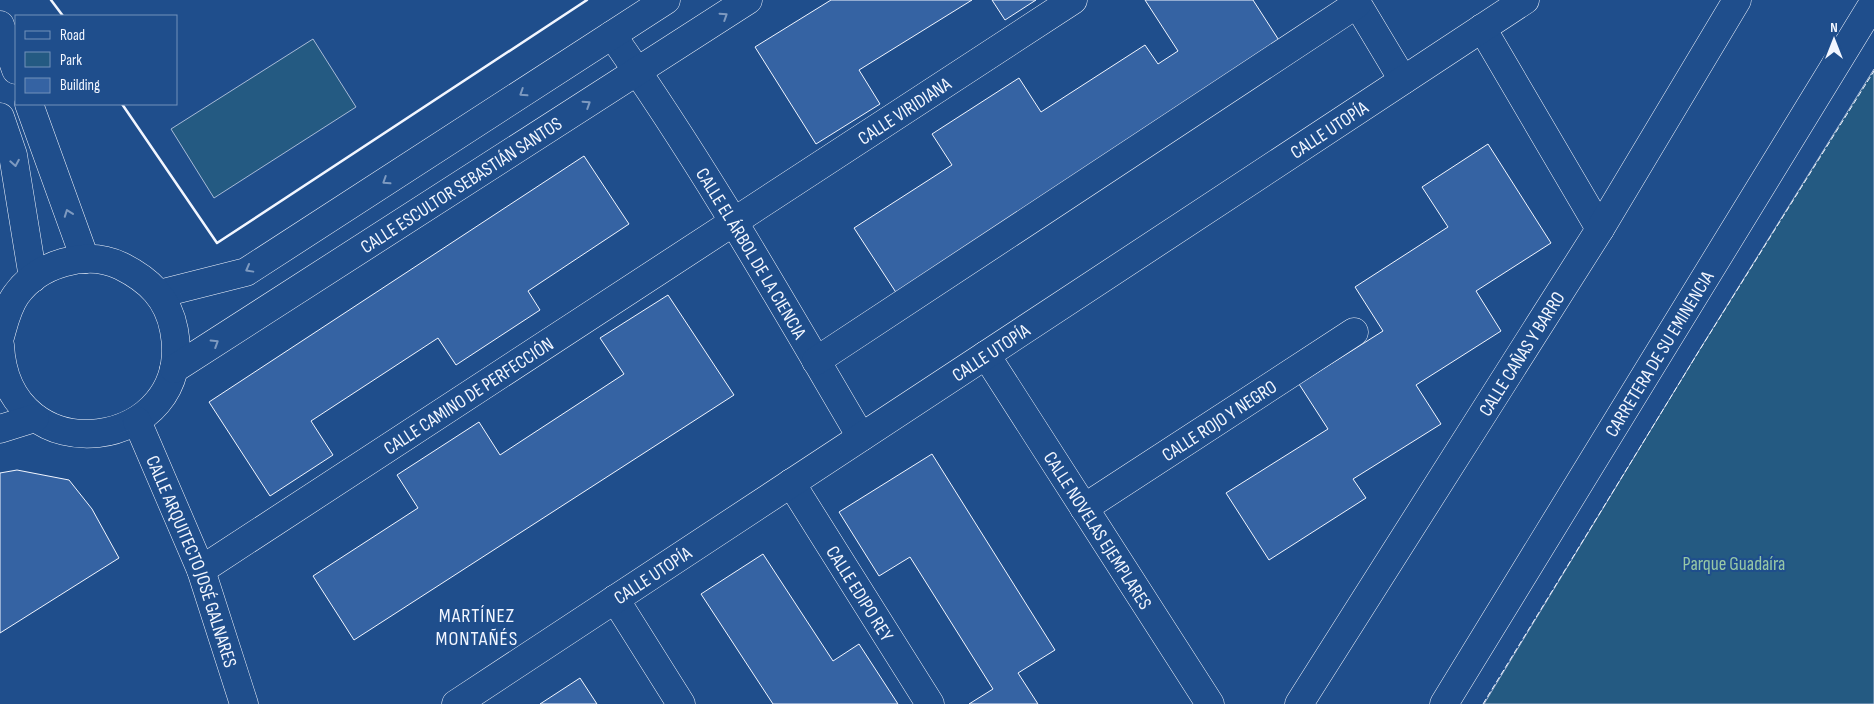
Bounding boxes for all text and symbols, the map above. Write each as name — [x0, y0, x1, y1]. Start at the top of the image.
one-way arrow — [718, 12, 727, 22]
legend — [15, 15, 178, 105]
north arrow — [1809, 15, 1859, 65]
text: N — [1830, 19, 1838, 36]
text: Road — [60, 26, 85, 45]
text: Park — [60, 51, 82, 70]
street label: CALLE VIRIDIANA — [854, 72, 957, 150]
text: Building — [60, 76, 100, 95]
one-way arrow — [519, 87, 528, 96]
street label: CALLE UTOPÍA — [1286, 96, 1374, 164]
one-way arrow — [582, 100, 591, 110]
street label: CALLE ESCULTOR SEBASTIÁN SANTOS — [357, 113, 567, 259]
one-way arrow — [9, 159, 19, 168]
street label: CALLE EL ÁRBOL DE LA CIENCIA — [690, 164, 811, 344]
one-way arrow — [382, 175, 392, 184]
one-way arrow — [64, 209, 74, 218]
one-way arrow — [246, 263, 255, 273]
street label: CARRETERA DE SU EMINENCIA — [1600, 266, 1720, 441]
street label: CALLE CAÑAS Y BARRO — [1474, 288, 1570, 421]
street label: CALLE UTOPÍA — [948, 319, 1035, 387]
street label: CALLE CAMINO DE PERFECCIÓN — [380, 333, 558, 461]
one-way arrow — [210, 340, 219, 350]
street label: CALLE ROJO Y NEGRO — [1158, 376, 1281, 467]
street label: CALLE NOVELAS EJEMPLARES — [1038, 448, 1156, 614]
street label: CALLE ARQUITECTO JOSÉ GALNARES — [140, 452, 242, 671]
street label: CALLE UTOPÍA — [610, 542, 697, 610]
street label: CALLE EDIPO REY — [820, 542, 898, 646]
park label: Parque Guadaíra — [1683, 553, 1785, 576]
district label: MARTÍNEZ MONTAÑÉS — [436, 604, 518, 651]

